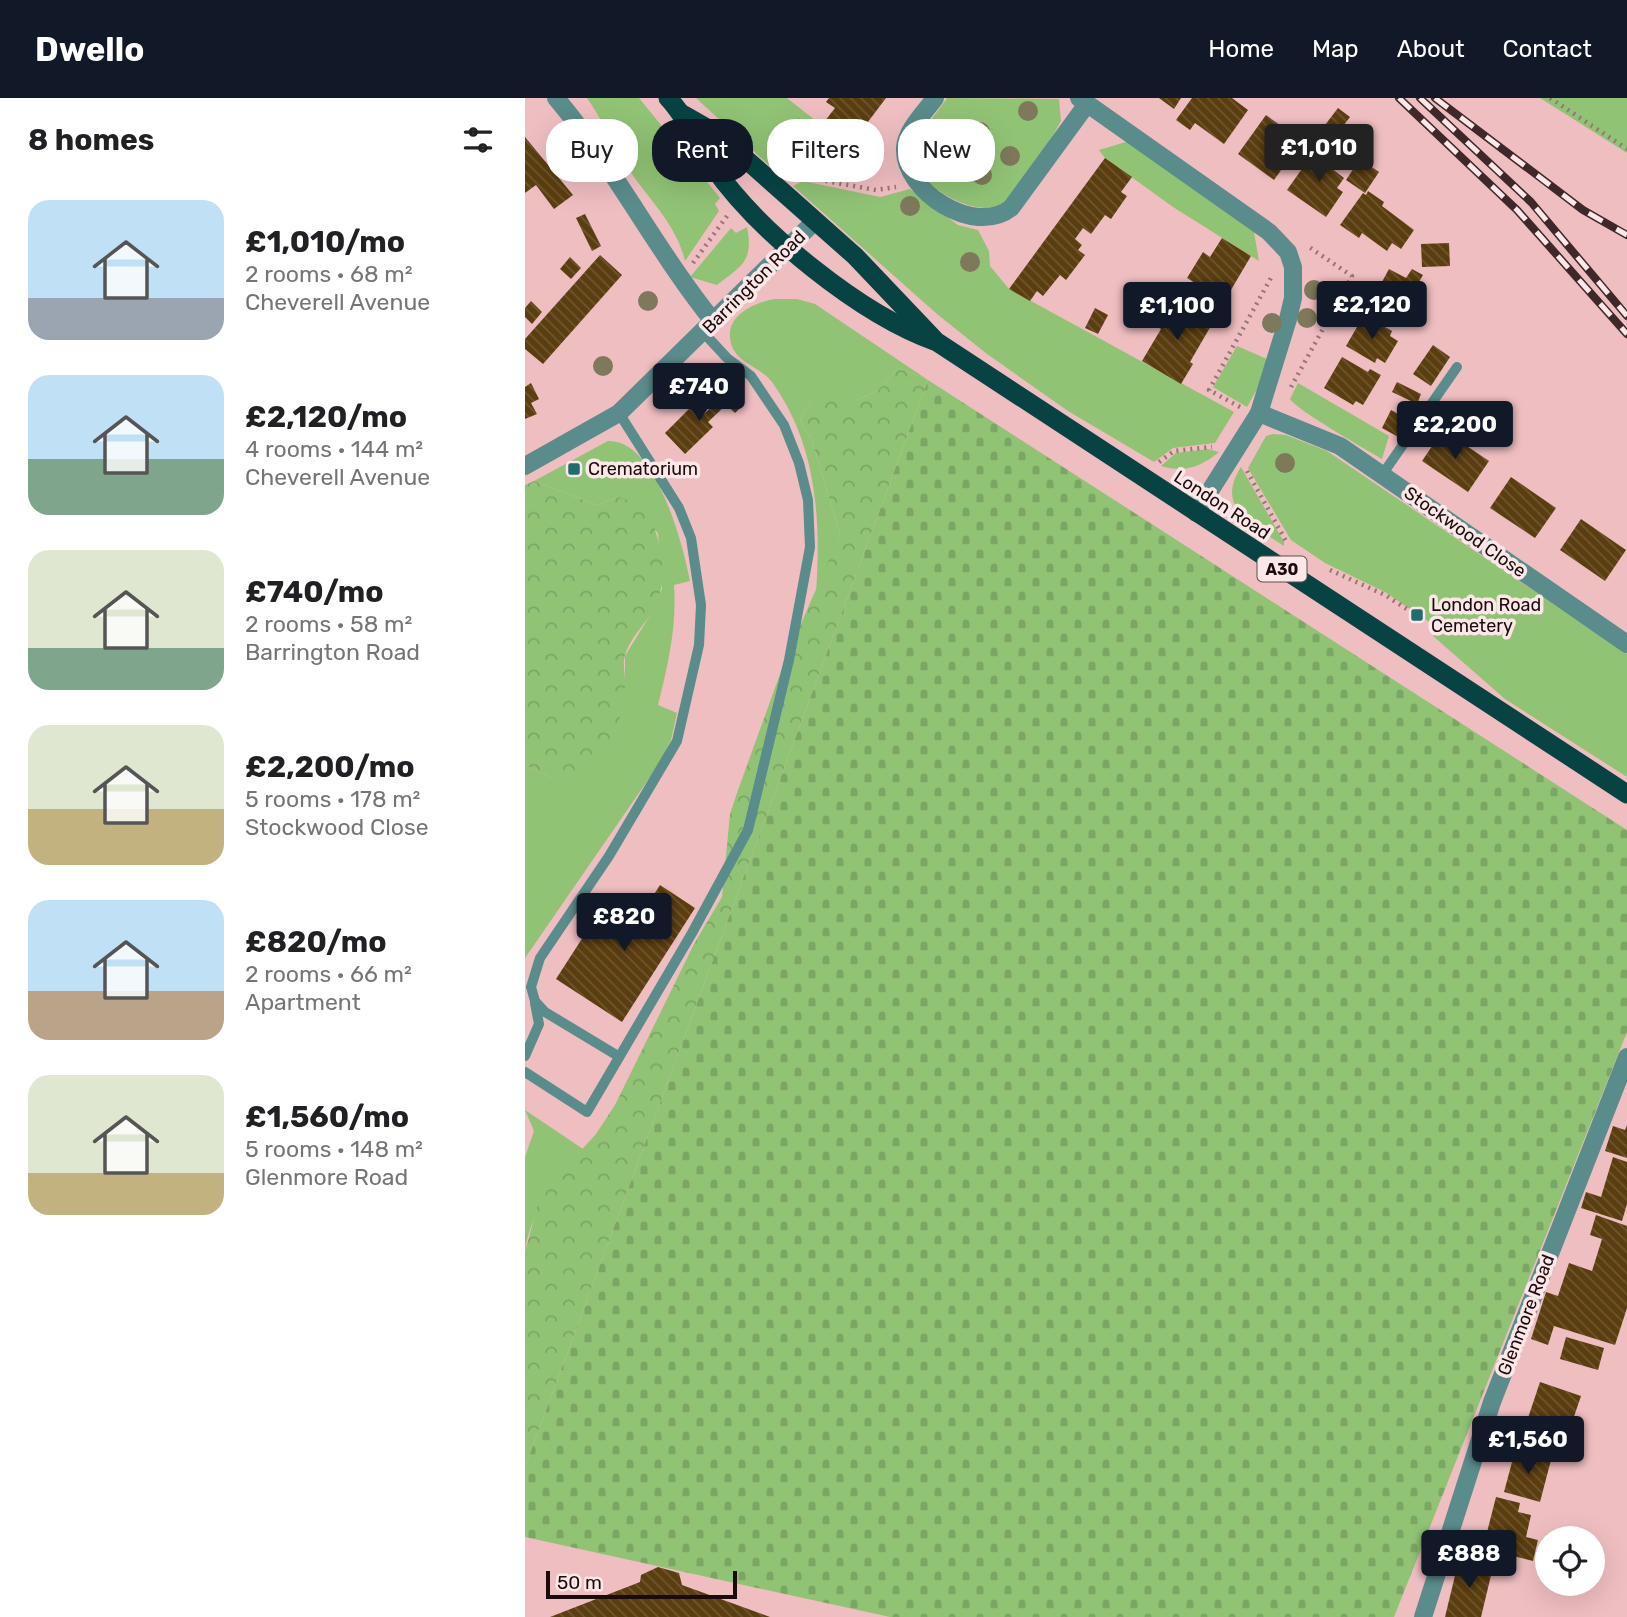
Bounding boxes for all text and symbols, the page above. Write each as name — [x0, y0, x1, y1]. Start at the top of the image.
text: Dwello — [35, 30, 144, 69]
text: Home — [1208, 35, 1274, 63]
text: Map — [1312, 35, 1359, 63]
text: About — [1397, 35, 1465, 63]
text: Contact — [1503, 35, 1592, 63]
chip: Buy — [546, 119, 638, 182]
chip: Rent — [652, 119, 753, 182]
chip: Filters — [767, 119, 884, 182]
chip: New — [898, 119, 995, 182]
icon: filters — [459, 121, 497, 159]
text: 8 homes — [28, 122, 154, 158]
pin: £1,010 — [1262, 125, 1376, 184]
text: £1,010 — [1281, 133, 1357, 161]
text: £1,010/mo — [245, 224, 405, 260]
street label: Barrington Road — [698, 226, 810, 338]
icon: home — [84, 228, 168, 312]
text: 2 rooms · 68 m² — [245, 260, 413, 288]
pin: £1,100 — [1120, 282, 1234, 342]
pin: £2,120 — [1315, 282, 1429, 341]
text: Cheverell Avenue — [245, 288, 430, 316]
text: £2,120 — [1333, 290, 1411, 318]
text: £1,100 — [1139, 291, 1215, 319]
pin: £740 — [658, 364, 740, 423]
text: £740 — [669, 372, 729, 400]
text: £2,120/mo — [245, 399, 407, 435]
pin: £2,200 — [1398, 402, 1512, 461]
icon: home — [84, 403, 168, 487]
text: £2,200 — [1413, 410, 1497, 438]
text: 4 rooms · 144 m² — [245, 435, 423, 463]
place label: Crematorium — [588, 458, 698, 480]
marker: Crematorium — [566, 461, 582, 477]
text: Cheverell Avenue — [245, 463, 430, 491]
street label: London Road — [1170, 466, 1274, 544]
street label: Stockwood Close — [1400, 482, 1530, 582]
road number: A30 — [1257, 556, 1307, 582]
text: £740/mo — [245, 574, 384, 610]
icon: home — [84, 578, 168, 662]
place label: London Road Cemetery — [1431, 594, 1541, 637]
marker: London Road Cemetery — [1409, 607, 1425, 623]
text: 2 rooms · 58 m² — [245, 610, 412, 638]
text: Barrington Road — [245, 638, 420, 666]
text: £2,200/mo — [245, 749, 415, 785]
icon: home — [84, 753, 168, 837]
text: 5 rooms · 178 m² — [245, 785, 420, 813]
text: Stockwood Close — [245, 813, 429, 841]
pin: £820 — [583, 894, 665, 953]
text: £820 — [593, 902, 655, 930]
text: £820/mo — [245, 924, 387, 960]
icon: home — [84, 928, 168, 1012]
text: 2 rooms · 66 m² — [245, 960, 412, 988]
text: Apartment — [245, 988, 361, 1016]
text: £1,560/mo — [245, 1099, 409, 1135]
icon: home — [84, 1103, 168, 1187]
text: 5 rooms · 148 m² — [245, 1135, 423, 1163]
text: Glenmore Road — [245, 1163, 408, 1191]
street label: Glenmore Road — [1493, 1251, 1559, 1379]
pin: £1,560 — [1471, 1416, 1585, 1476]
text: £1,560 — [1488, 1425, 1568, 1453]
map controls — [1535, 1526, 1605, 1596]
button: locate — [1535, 1526, 1605, 1596]
pin: £888 — [1428, 1530, 1510, 1590]
text: £888 — [1437, 1539, 1501, 1567]
scale bar — [546, 1568, 737, 1600]
text: 50 m — [557, 1571, 602, 1594]

